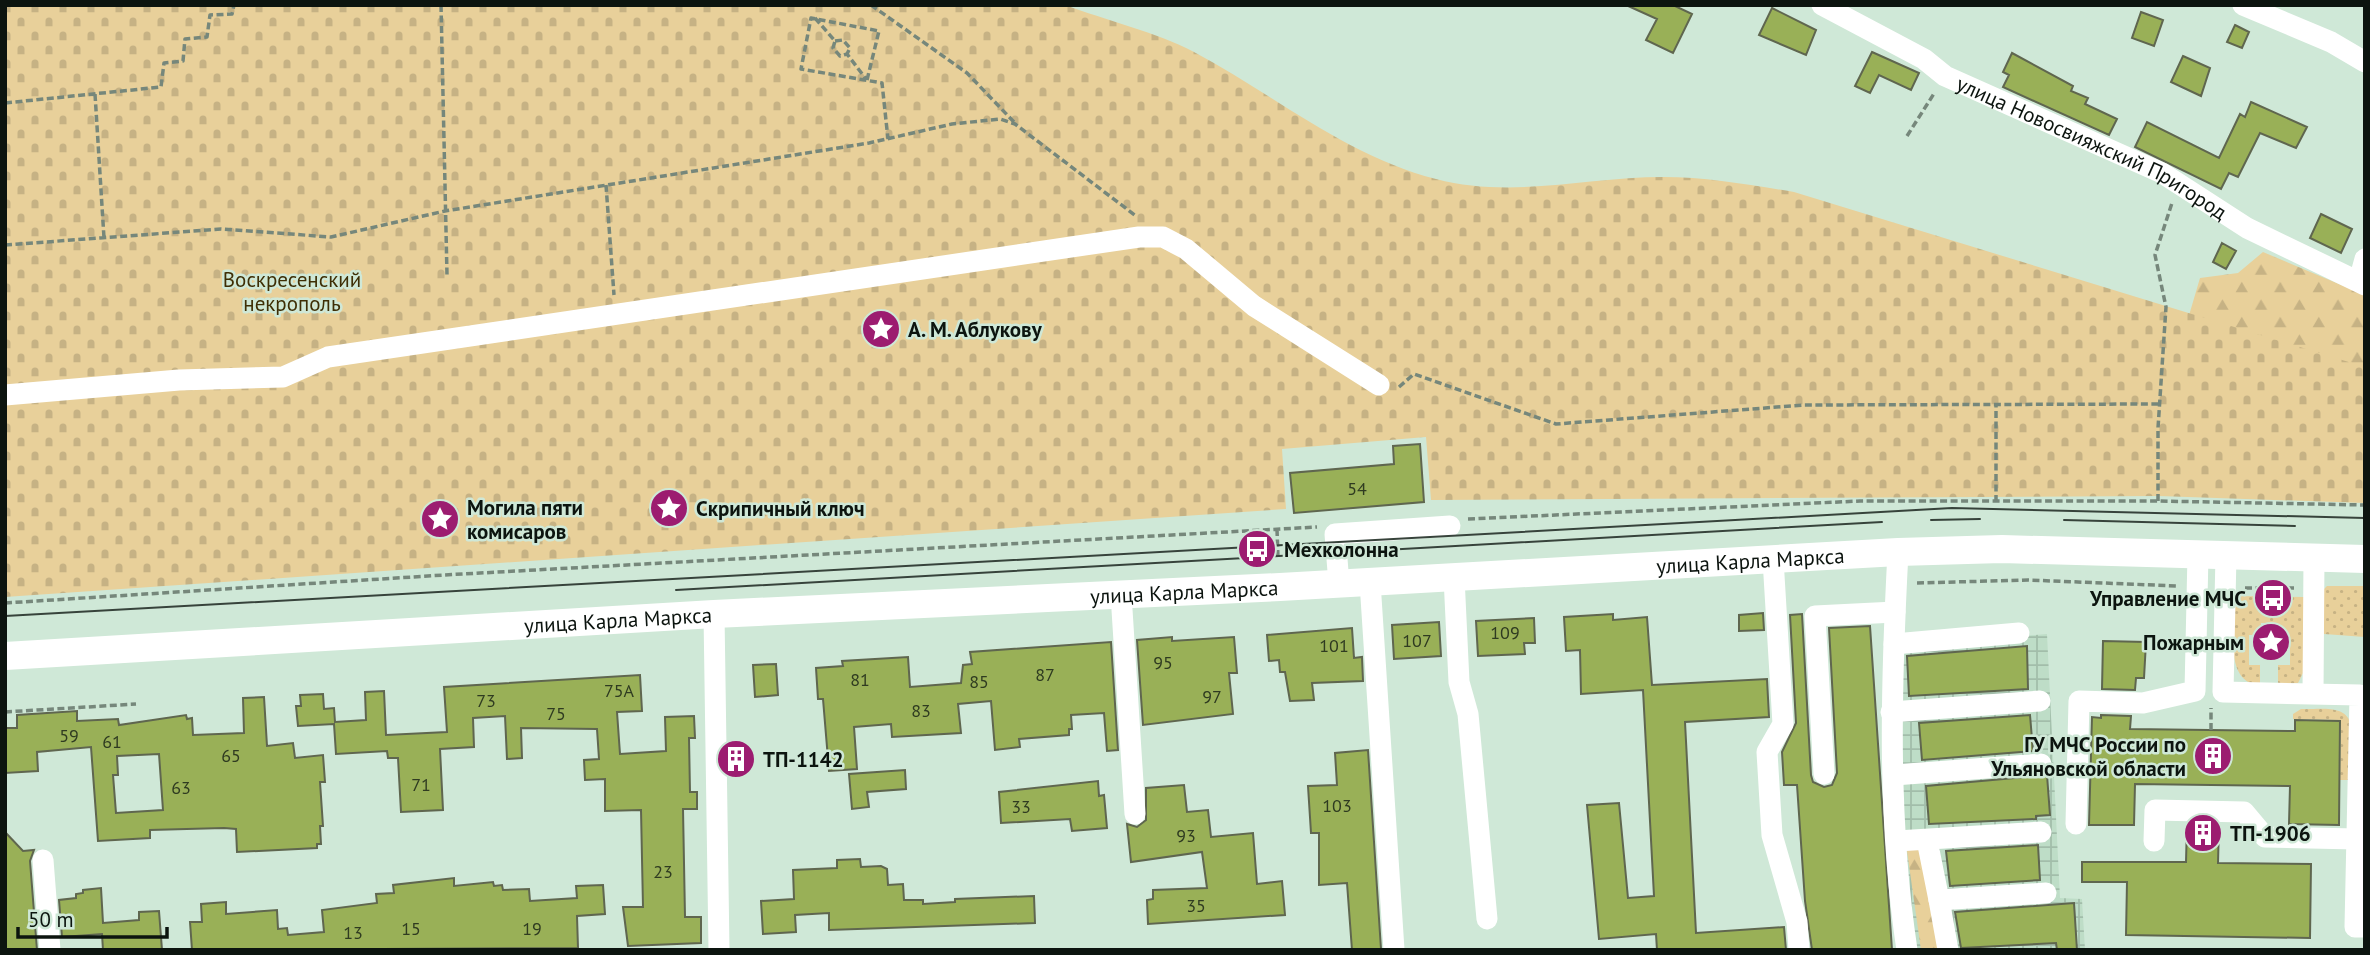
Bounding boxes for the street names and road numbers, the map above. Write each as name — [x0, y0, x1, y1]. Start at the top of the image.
street label: улица Новосвияжский Пригород — [1952, 69, 2232, 225]
street label: улица Карла Маркса — [1656, 542, 1845, 579]
street label: улица Карла Маркса — [1090, 574, 1279, 610]
street label: улица Карла Маркса — [523, 601, 713, 639]

